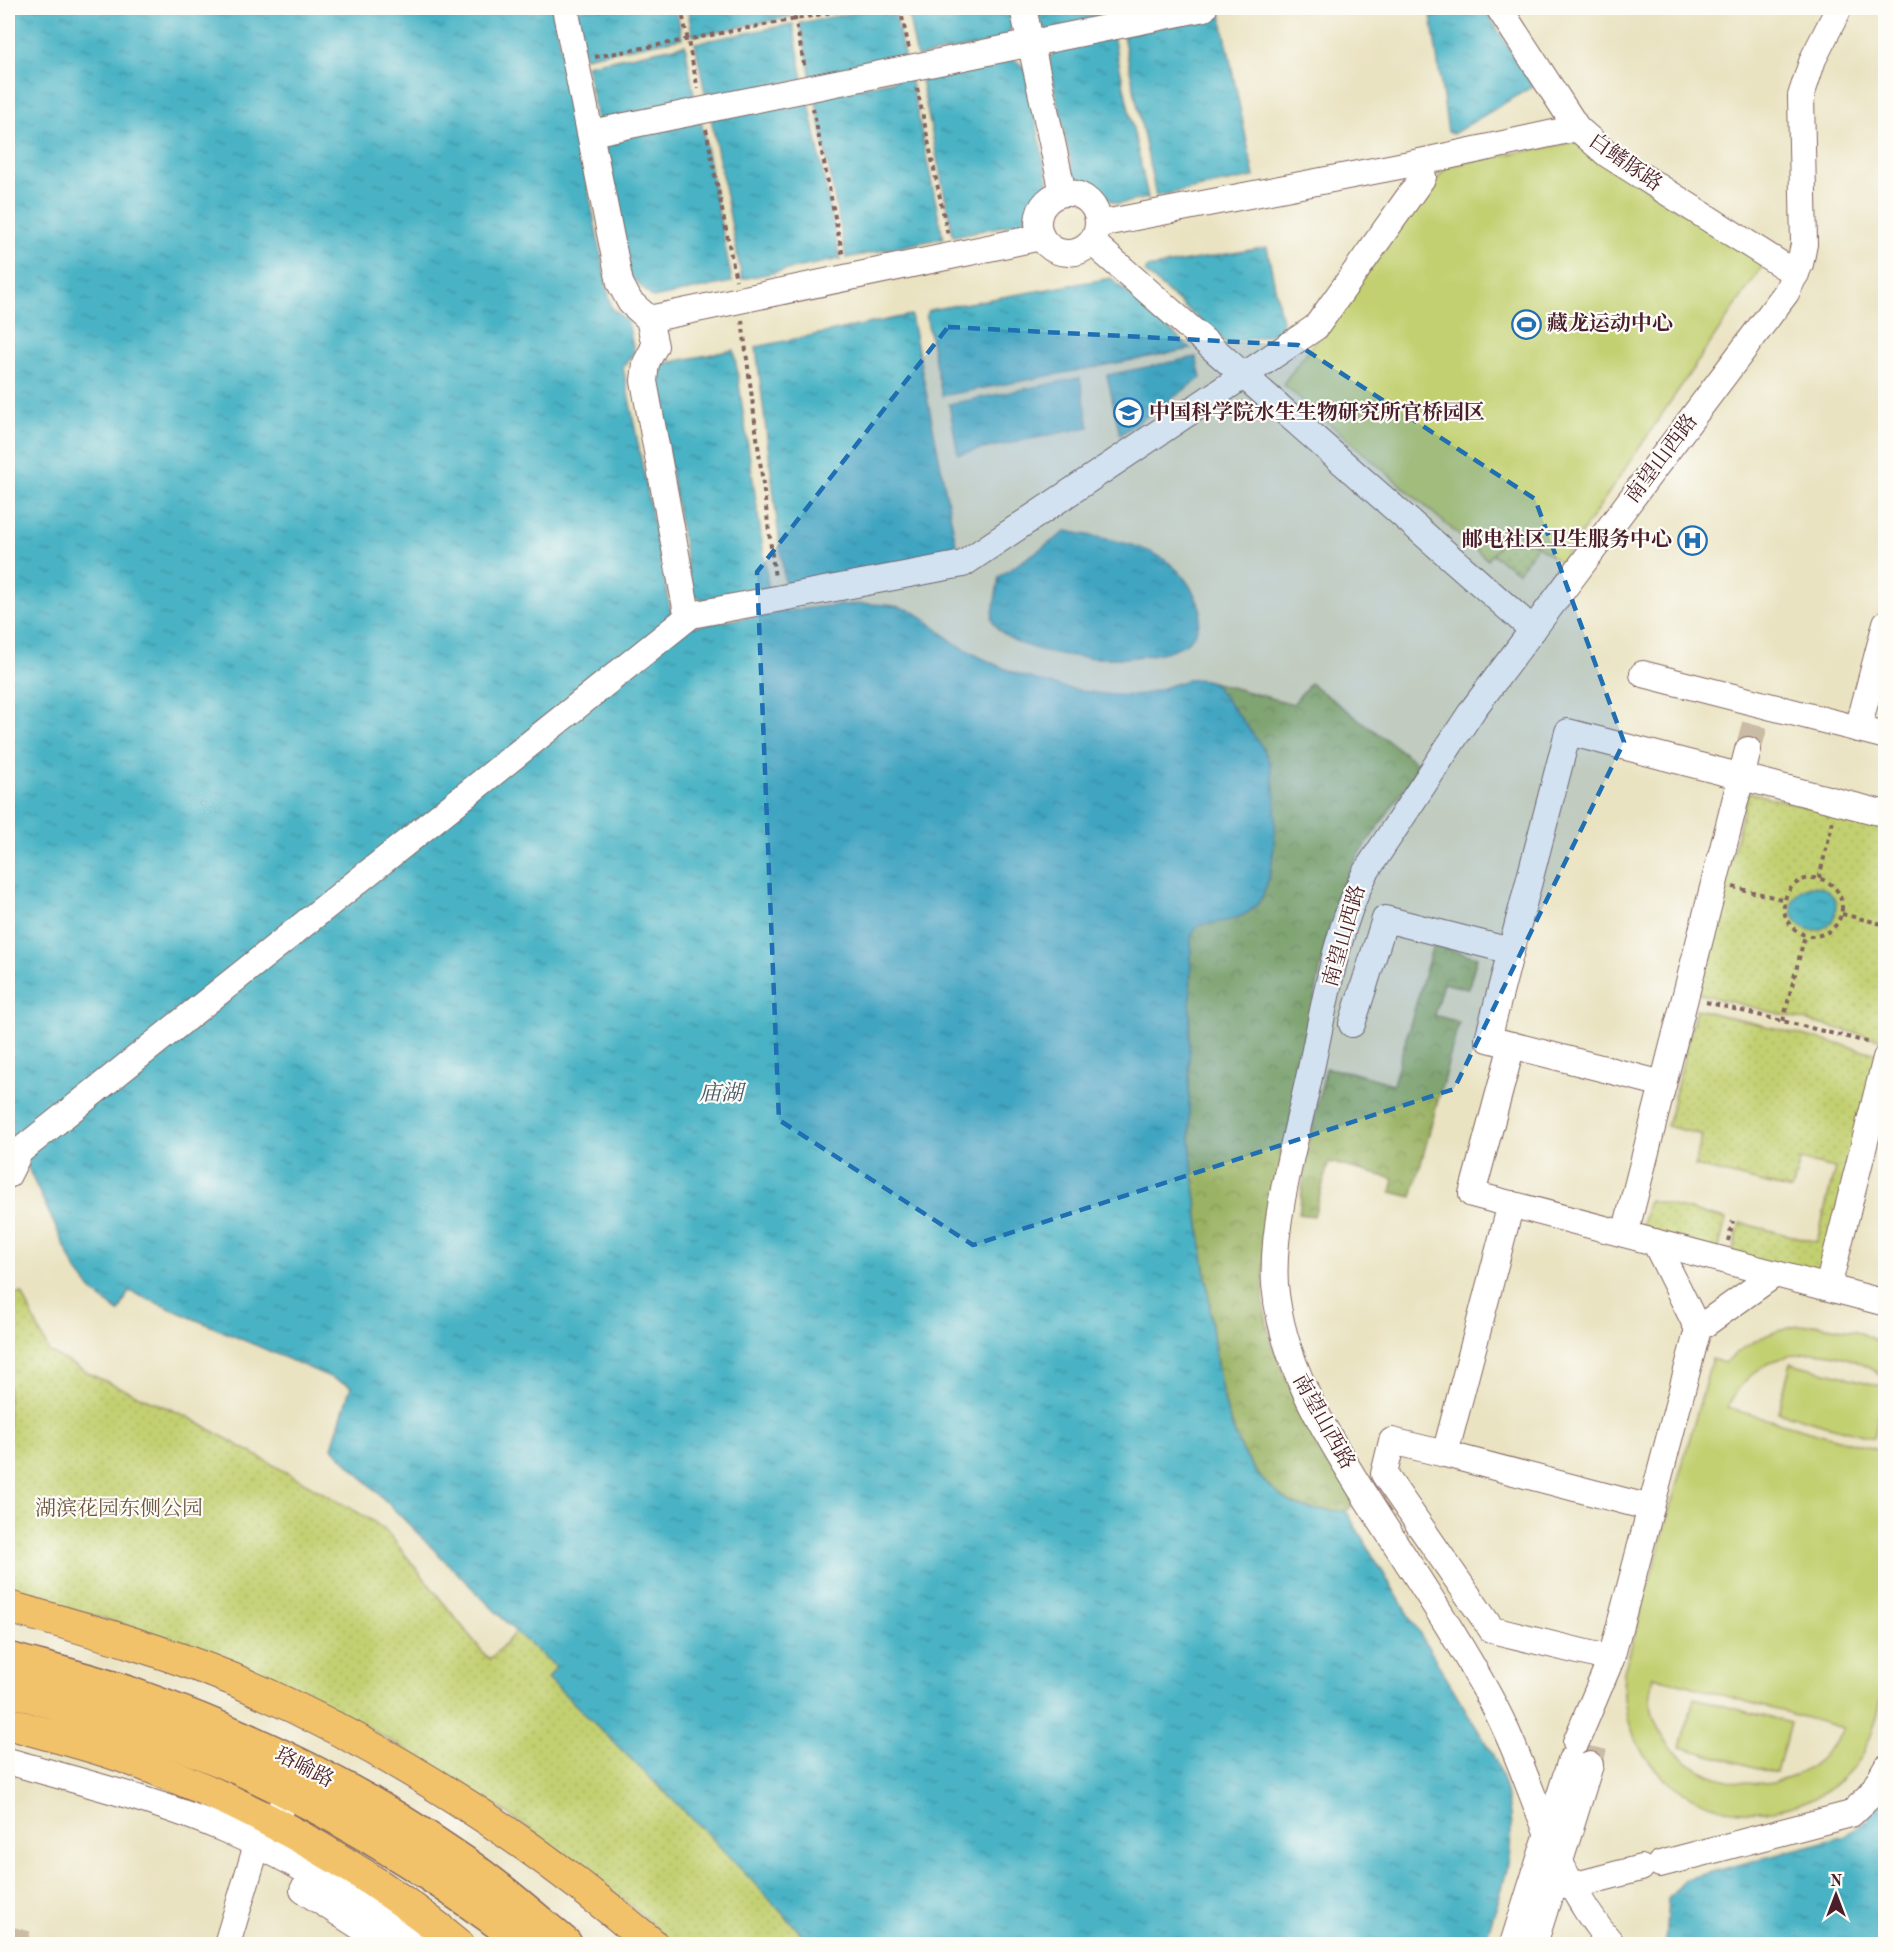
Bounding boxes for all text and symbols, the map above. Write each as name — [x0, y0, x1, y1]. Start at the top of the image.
street label: 白鳍豚路 — [1585, 129, 1667, 196]
sports icon: 藏龙运动中心 — [1510, 308, 1542, 340]
place label: 藏龙运动中心 — [1547, 312, 1673, 335]
school or university icon: 中国科学院水生生物研究所官桥园区 — [1112, 397, 1144, 429]
place label: 中国科学院水生生物研究所官桥园区 — [1149, 400, 1485, 424]
street label: 南望山西路 — [1620, 410, 1702, 507]
hospital icon: 邮电社区卫生服务中心 — [1677, 524, 1709, 556]
place label: 邮电社区卫生服务中心 — [1462, 528, 1672, 551]
street label: 南望山西路 — [1319, 882, 1370, 989]
water label: 庙湖 — [699, 1081, 747, 1105]
street label: 南望山西路 — [1288, 1370, 1359, 1473]
park label: 湖滨花园东侧公园 — [35, 1497, 203, 1520]
street label: 珞喻路 — [271, 1743, 338, 1792]
north arrow — [1806, 1865, 1866, 1925]
text: N — [1830, 1874, 1843, 1890]

